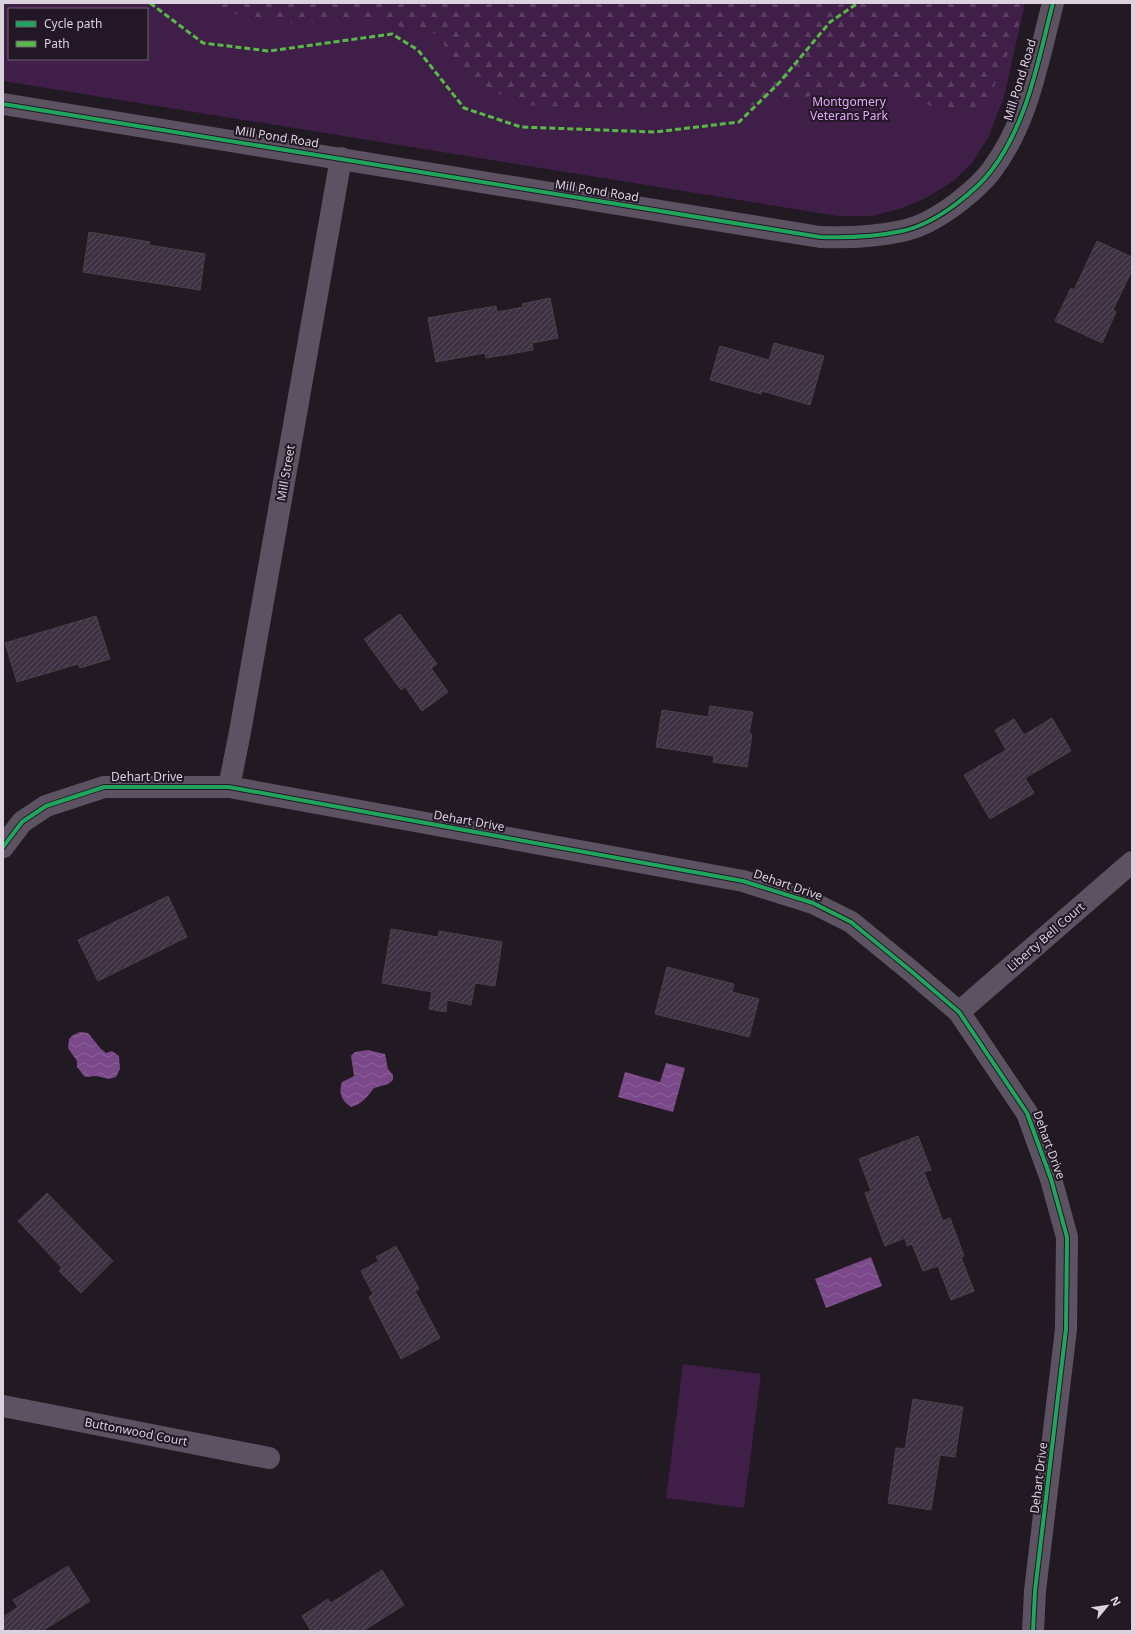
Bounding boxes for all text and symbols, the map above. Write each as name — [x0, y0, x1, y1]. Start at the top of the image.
legend — [8, 8, 148, 60]
text: Cycle path — [44, 15, 102, 32]
text: Path — [44, 35, 70, 52]
street label: Mill Pond Road — [999, 37, 1040, 123]
park label: Montgomery Veterans Park — [810, 93, 889, 124]
street label: Mill Pond Road — [234, 121, 320, 152]
street label: Mill Pond Road — [554, 175, 640, 206]
street label: Mill Street — [272, 443, 299, 502]
street label: Dehart Drive — [111, 768, 183, 785]
street label: Dehart Drive — [432, 806, 506, 835]
street label: Dehart Drive — [751, 865, 825, 904]
street label: Liberty Bell Court — [1003, 898, 1089, 975]
street label: Dehart Drive — [1029, 1108, 1070, 1182]
street label: Buttonwood Court — [83, 1413, 190, 1450]
street label: Dehart Drive — [1026, 1441, 1051, 1515]
north arrow — [1087, 1586, 1127, 1626]
text: N — [1107, 1593, 1125, 1608]

